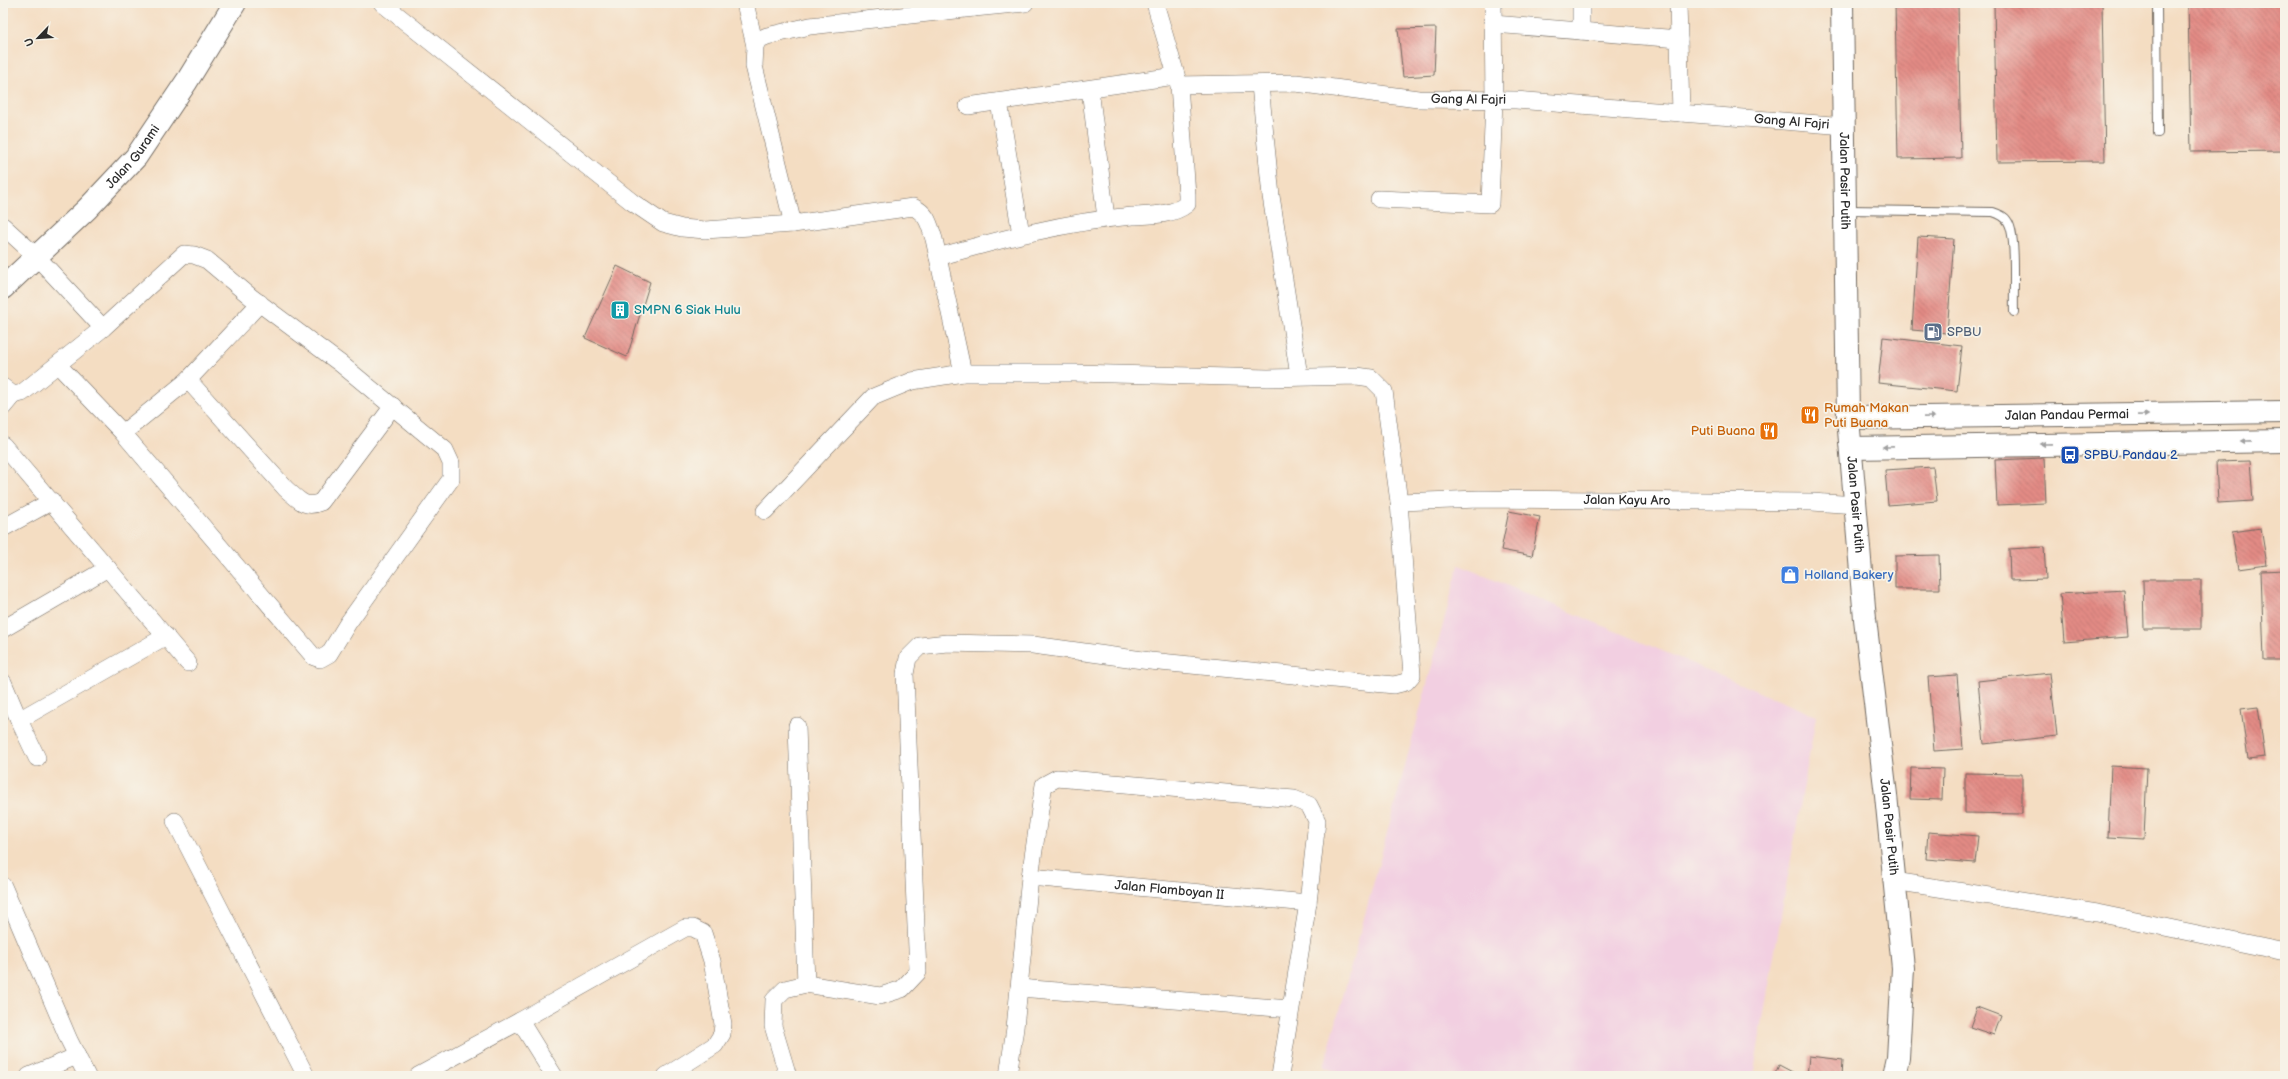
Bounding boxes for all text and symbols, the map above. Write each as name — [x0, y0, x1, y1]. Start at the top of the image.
north arrow — [18, 18, 58, 58]
text: U — [22, 36, 37, 48]
street label: Gang Al Fajri — [1431, 91, 1506, 108]
street label: Gang Al Fajri — [1753, 111, 1830, 133]
street label: Jalan Gurami — [102, 122, 163, 192]
street label: Jalan Pasir Putih — [1836, 132, 1853, 230]
building icon: SMPN 6 Siak Hulu — [609, 299, 631, 321]
place label: SMPN 6 Siak Hulu — [634, 302, 741, 318]
fuel station icon: SPBU — [1922, 321, 1944, 343]
place label: SPBU — [1947, 324, 1981, 340]
place label: Rumah Makan Puti Buana — [1824, 400, 1909, 431]
restaurant icon: Rumah Makan Puti Buana — [1799, 404, 1821, 426]
street label: Jalan Pandau Permai — [2005, 406, 2129, 424]
one-way arrow — [2137, 412, 2150, 418]
one-way arrow — [1923, 414, 1936, 420]
restaurant icon: Puti Buana — [1758, 420, 1780, 442]
place label: Puti Buana — [1691, 423, 1755, 439]
one-way arrow — [2239, 438, 2252, 444]
one-way arrow — [2039, 441, 2052, 447]
one-way arrow — [1881, 444, 1894, 450]
bus stop icon: SPBU Pandau 2 — [2059, 444, 2081, 466]
place label: SPBU Pandau 2 — [2084, 447, 2178, 463]
street label: Jalan Pasir Putih — [1843, 455, 1867, 554]
street label: Jalan Kayu Aro — [1583, 492, 1670, 509]
shop icon: Holland Bakery — [1779, 564, 1801, 586]
place label: Holland Bakery — [1804, 567, 1894, 583]
street label: Jalan Pasir Putih — [1876, 777, 1902, 876]
street label: Jalan Flamboyan II — [1114, 877, 1225, 903]

